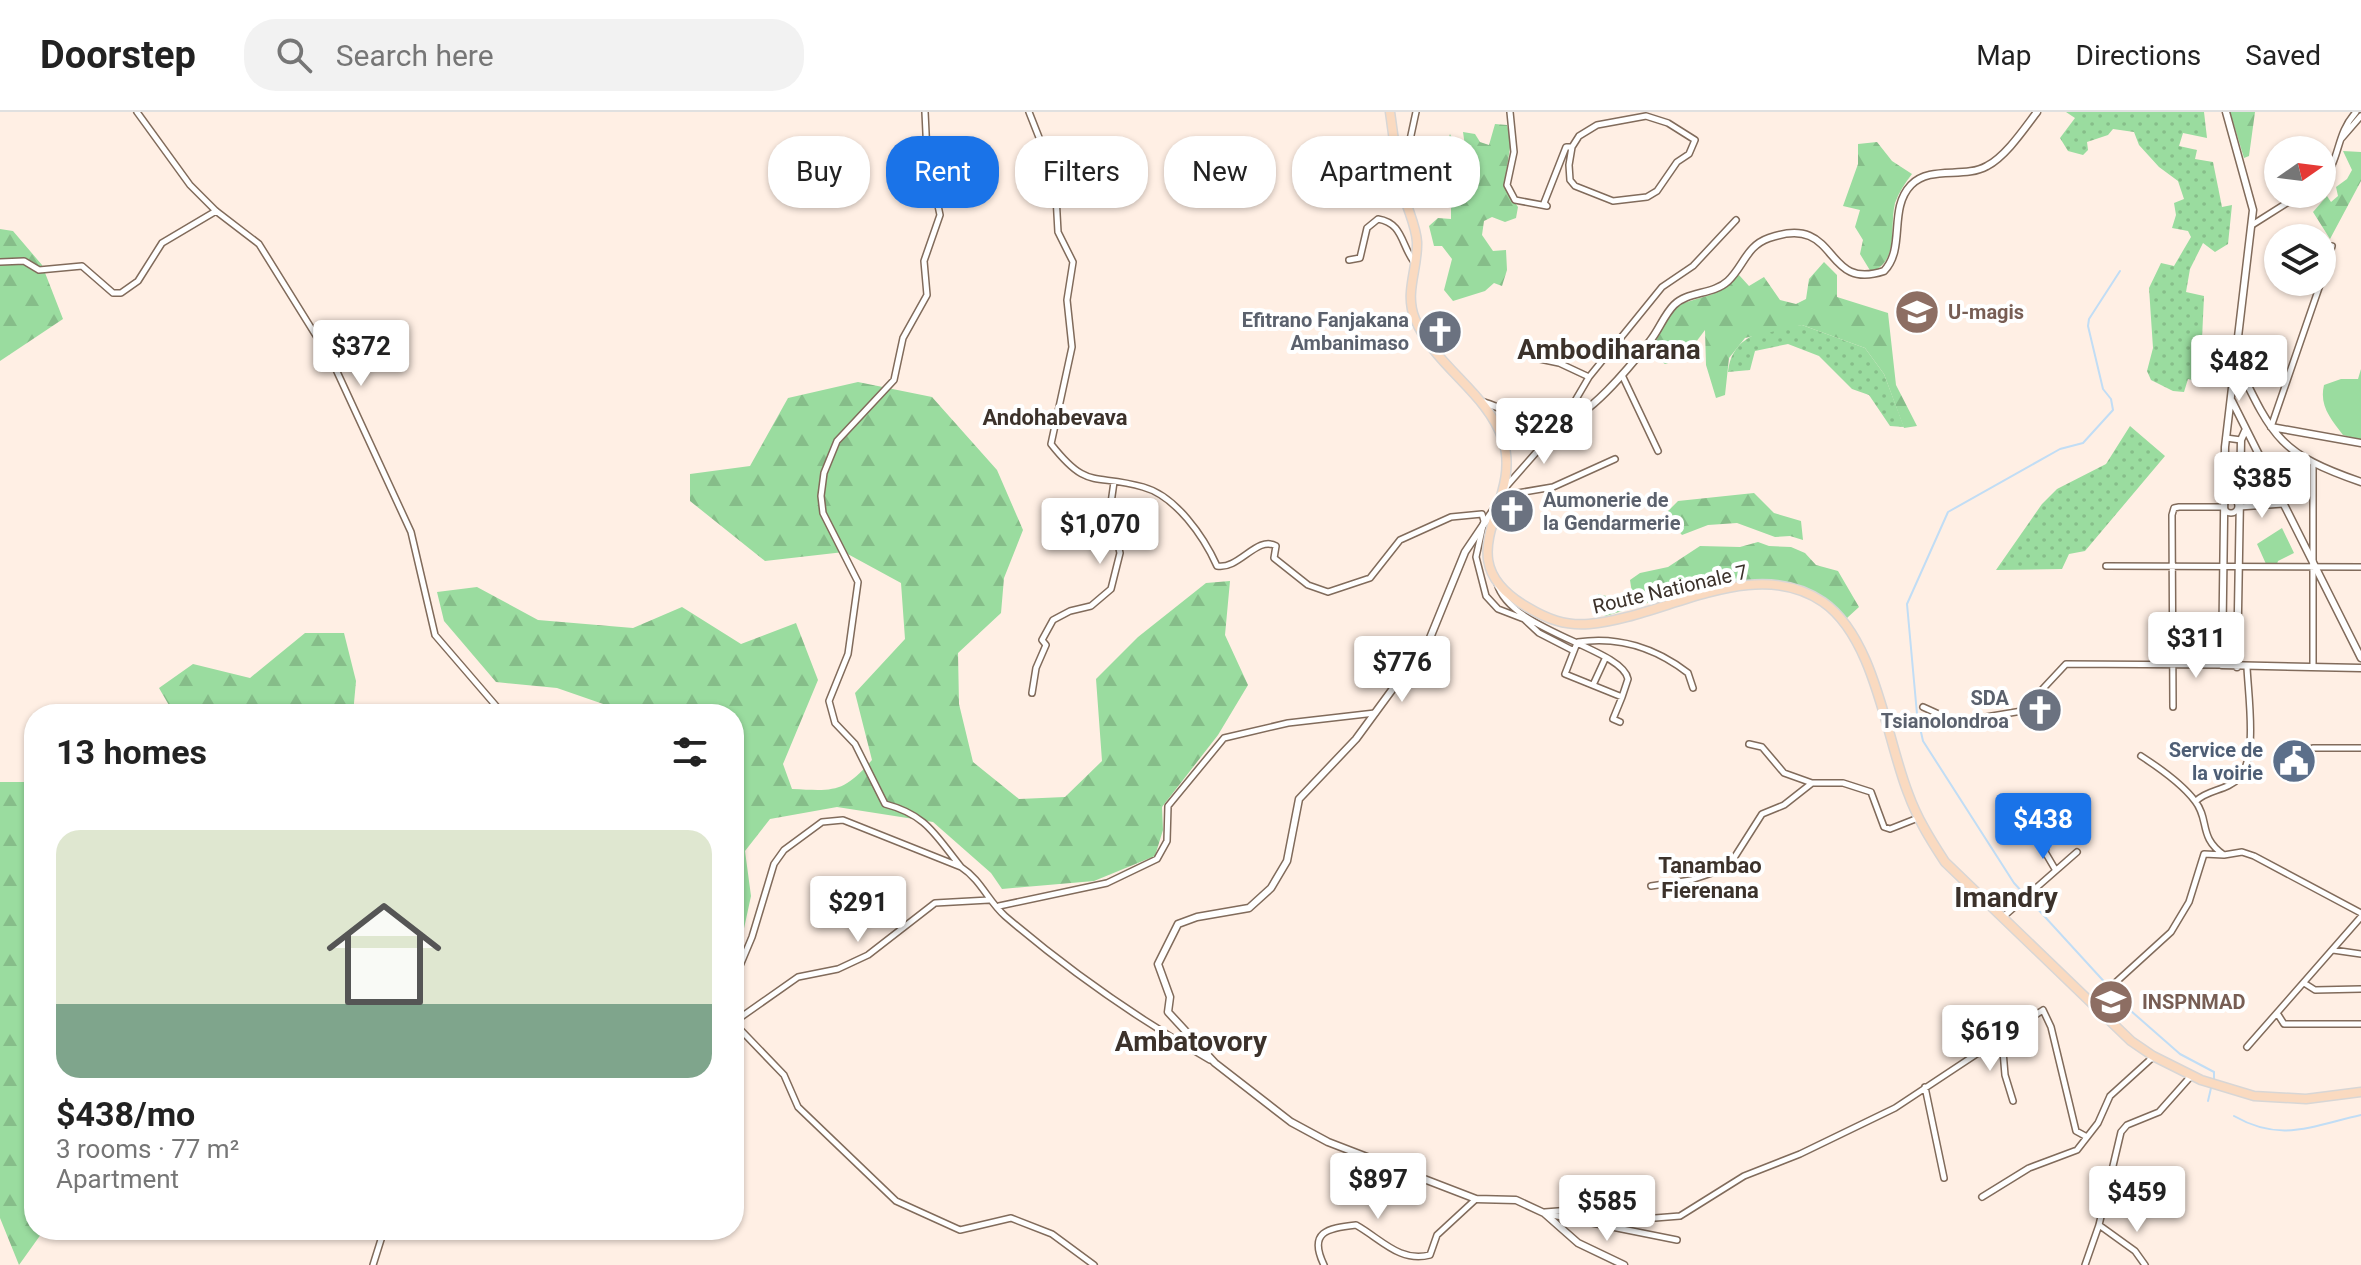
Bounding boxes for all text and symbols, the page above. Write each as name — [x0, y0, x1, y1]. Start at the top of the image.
search box — [244, 19, 804, 91]
text: Doorstep — [40, 33, 196, 77]
icon: search — [272, 33, 316, 77]
text: Search here — [336, 38, 494, 73]
text: Map — [1976, 39, 2032, 72]
text: Directions — [2076, 39, 2201, 72]
text: Saved — [2245, 39, 2321, 72]
chip: Buy — [768, 136, 870, 208]
chip: Rent — [886, 136, 999, 208]
chip: Filters — [1015, 136, 1148, 208]
chip: New — [1164, 136, 1276, 208]
chip: Apartment — [1292, 136, 1480, 208]
north arrow — [2264, 136, 2336, 208]
map controls — [2264, 136, 2336, 296]
button: layers — [2264, 224, 2336, 296]
school or university icon: U-magis — [1893, 288, 1941, 336]
place label: U-magis — [1948, 300, 2024, 324]
place label: Efitrano Fanjakana Ambanimaso — [1242, 308, 1409, 355]
church icon: Efitrano Fanjakana Ambanimaso — [1416, 308, 1464, 356]
pin: $372 — [314, 320, 408, 388]
text: $372 — [331, 331, 391, 361]
district label: Ambodiharana — [1517, 333, 1701, 366]
pin: $482 — [2192, 335, 2286, 403]
text: $482 — [2209, 346, 2269, 376]
pin: $228 — [1497, 398, 1591, 466]
district label: Andohabevava — [982, 405, 1128, 430]
text: $228 — [1514, 409, 1574, 439]
pin: $385 — [2215, 452, 2309, 520]
text: $385 — [2232, 463, 2292, 493]
church icon: Aumonerie de la Gendarmerie — [1488, 487, 1536, 535]
place label: Aumonerie de la Gendarmerie — [1543, 488, 1681, 535]
pin: $1,070 — [1035, 498, 1165, 566]
text: $1,070 — [1060, 509, 1140, 539]
street label: Route Nationale 7 — [1590, 559, 1750, 619]
pin: $311 — [2149, 612, 2243, 680]
text: $311 — [2166, 623, 2226, 653]
pin: $776 — [1355, 636, 1449, 704]
text: $776 — [1372, 647, 1432, 677]
place label: SDA Tsianolondroa — [1881, 686, 2010, 733]
church icon: SDA Tsianolondroa — [2016, 686, 2064, 734]
icon: filters — [668, 730, 712, 774]
text: 13 homes — [56, 732, 207, 772]
public building icon: Service de la voirie — [2270, 737, 2318, 785]
place label: Service de la voirie — [2169, 738, 2263, 785]
pin: $438 — [1996, 793, 2090, 861]
text: $438 — [2013, 804, 2073, 834]
district label: Tanambao Fierenana — [1658, 853, 1762, 903]
pin: $291 — [811, 876, 905, 944]
district label: Imandry — [1954, 881, 2059, 914]
icon: home — [312, 882, 456, 1026]
text: $291 — [828, 887, 888, 917]
school or university icon: INSPNMAD — [2087, 978, 2135, 1026]
place label: INSPNMAD — [2142, 990, 2245, 1014]
pin: $619 — [1943, 1005, 2037, 1073]
text: $619 — [1960, 1016, 2020, 1046]
district label: Ambatovory — [1115, 1025, 1268, 1058]
text: $438/mo — [56, 1094, 195, 1134]
text: 3 rooms · 77 m² — [56, 1134, 239, 1164]
pin: $897 — [1331, 1153, 1425, 1221]
text: Apartment — [56, 1164, 179, 1194]
text: $897 — [1348, 1164, 1408, 1194]
pin: $459 — [2090, 1166, 2184, 1234]
pin: $585 — [1560, 1175, 1654, 1243]
text: $459 — [2107, 1177, 2167, 1207]
text: $585 — [1577, 1186, 1637, 1216]

